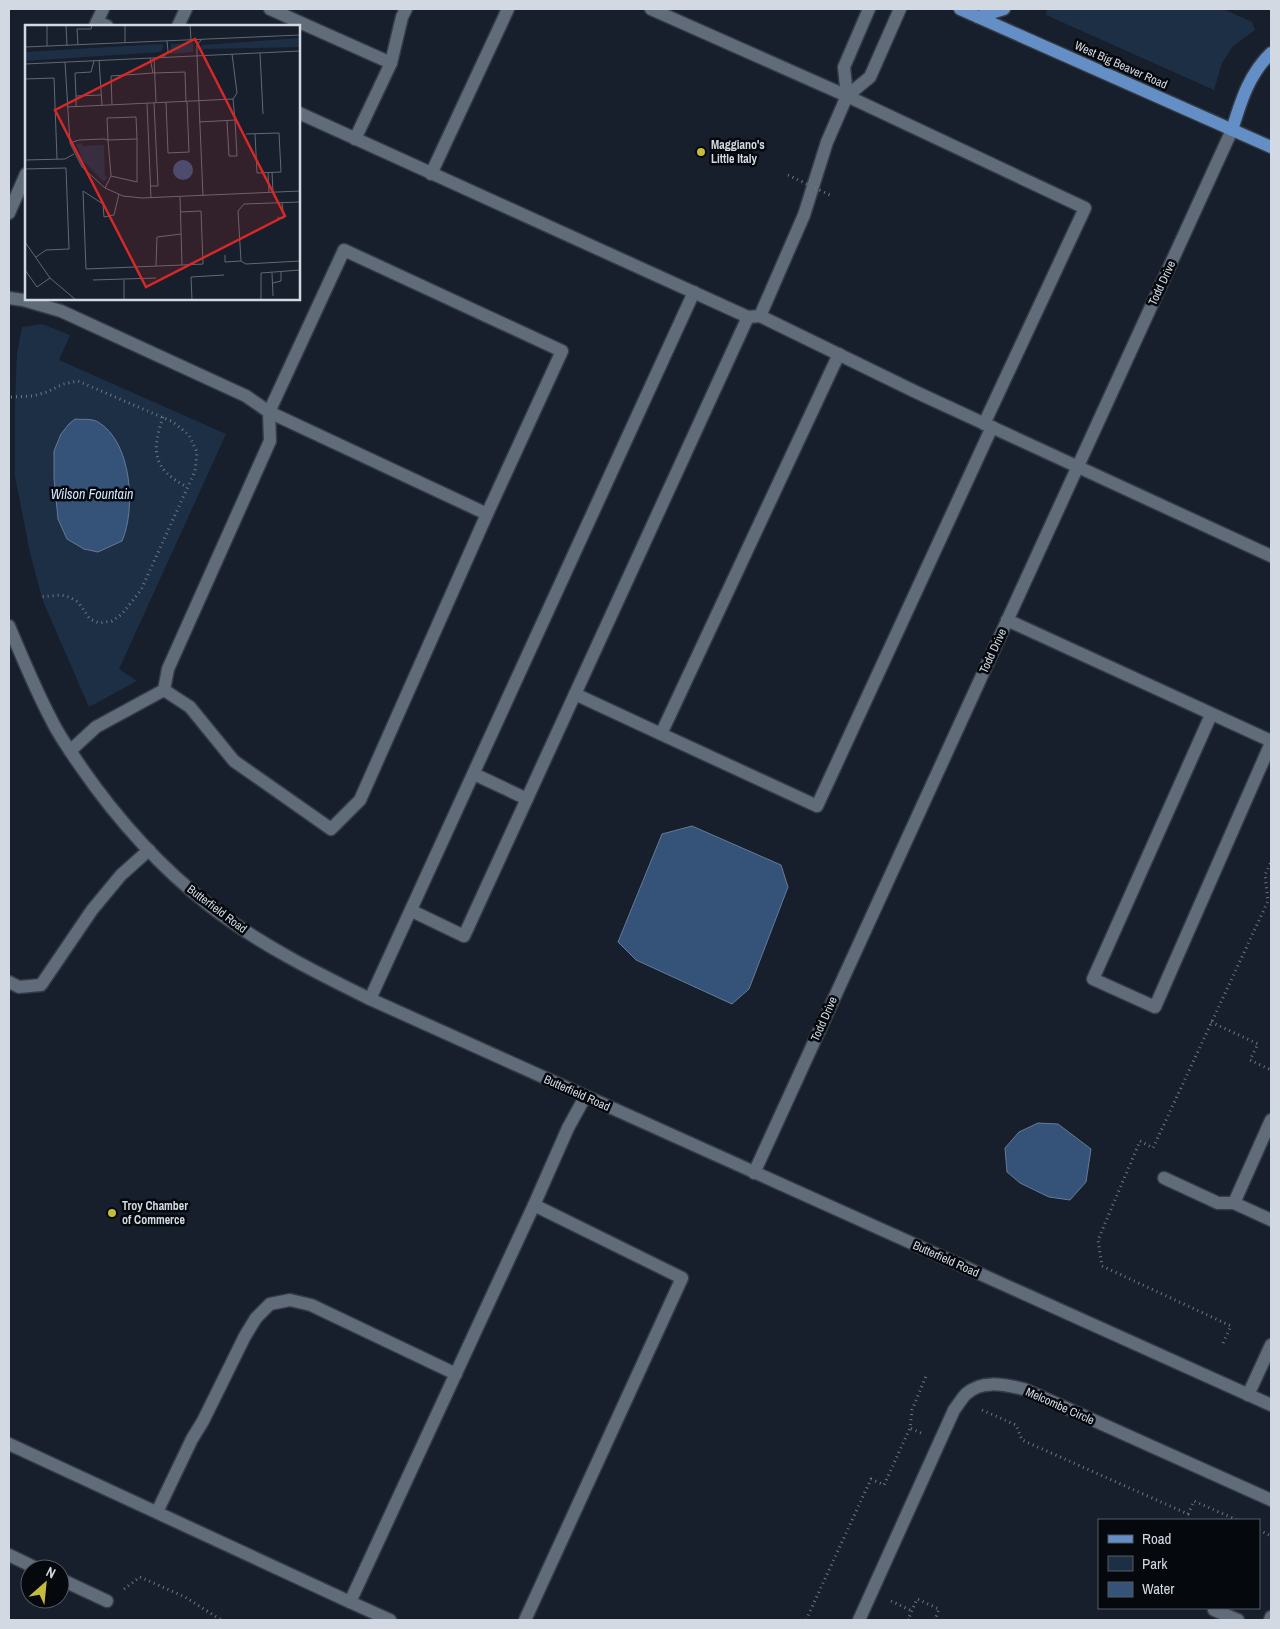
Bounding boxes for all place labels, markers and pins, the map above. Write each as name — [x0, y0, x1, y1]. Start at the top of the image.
place label: Maggiano's Little Italy — [711, 137, 765, 167]
marker: Maggiano's Little Italy — [695, 146, 707, 158]
place label: Troy Chamber of Commerce — [122, 1198, 188, 1228]
marker: Troy Chamber of Commerce — [106, 1207, 118, 1219]

